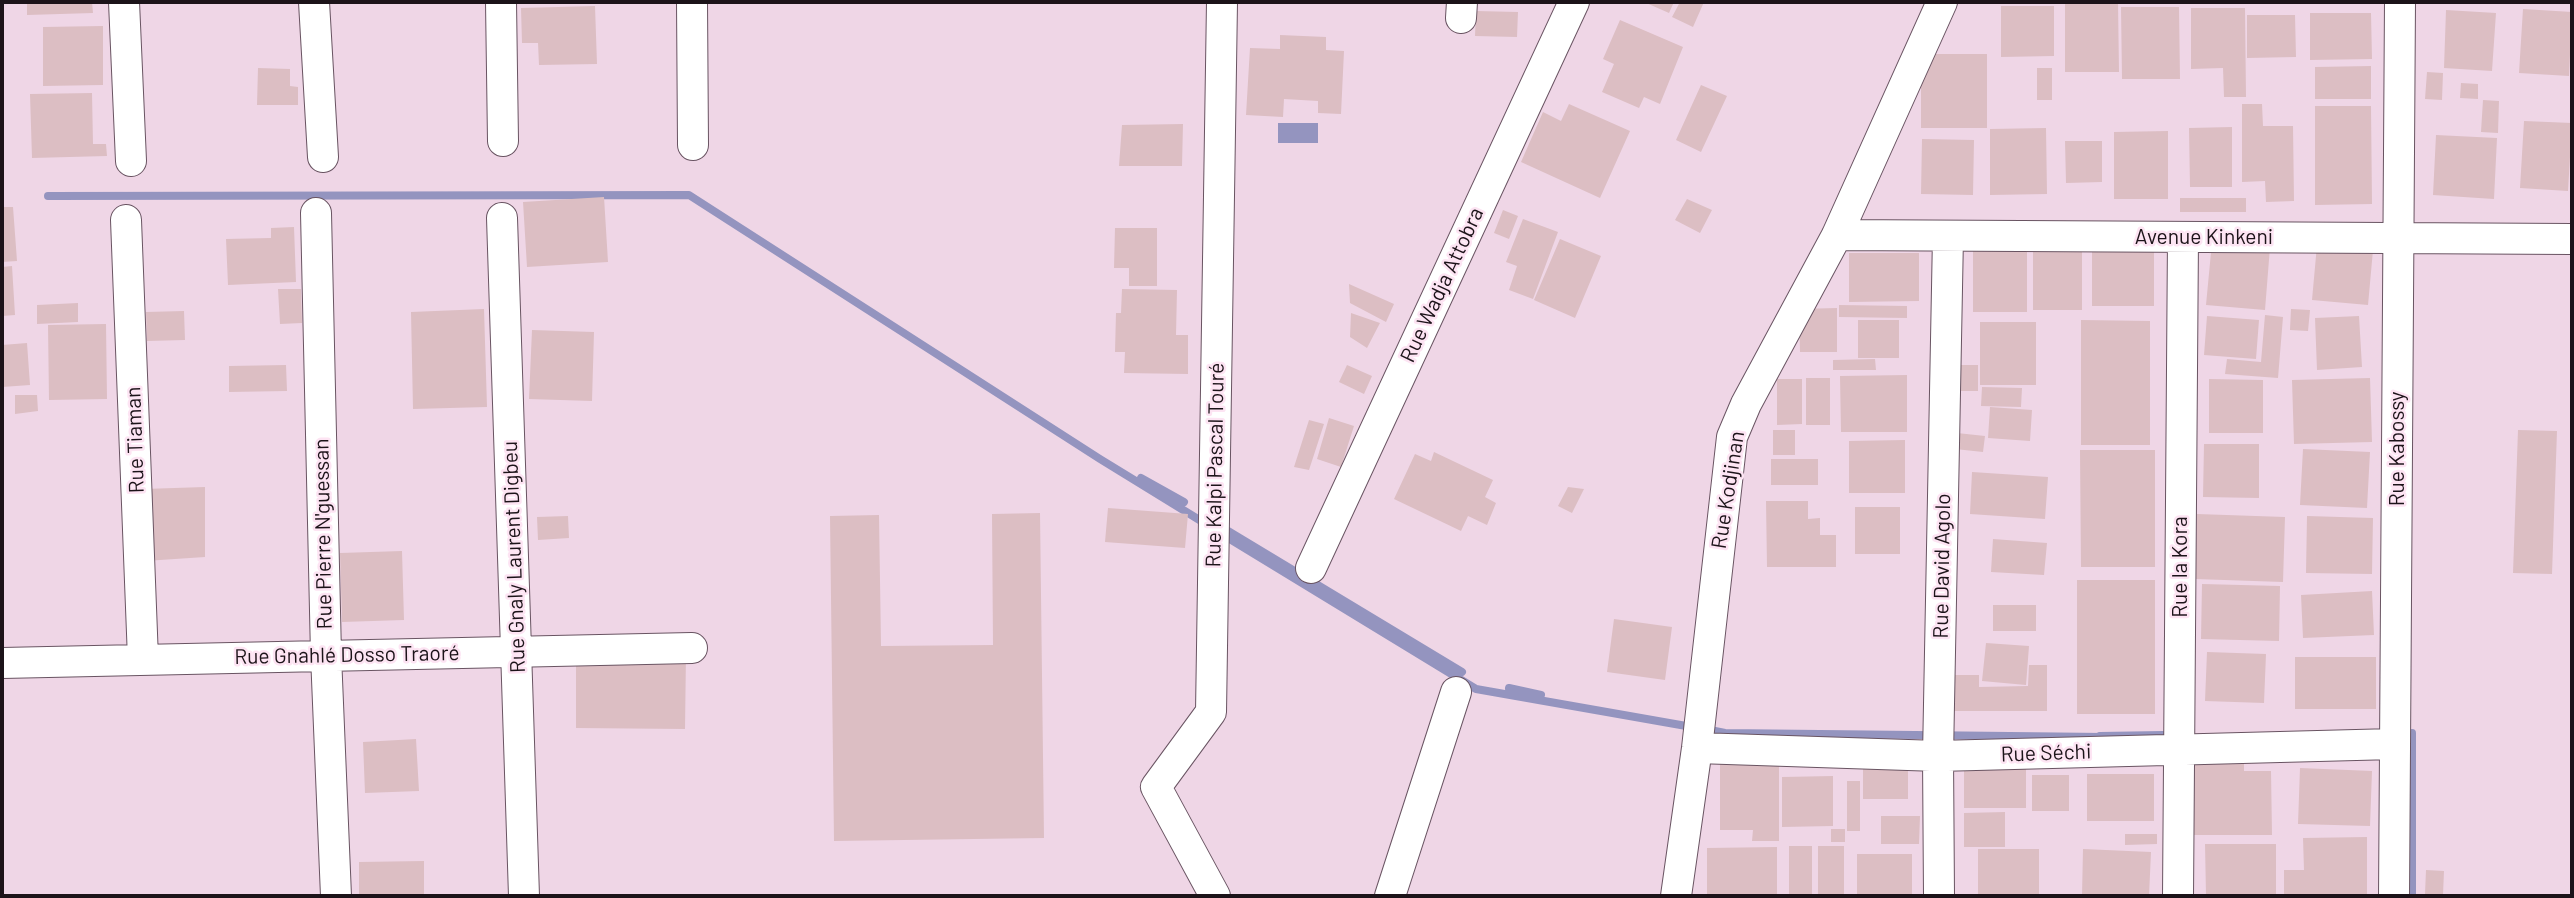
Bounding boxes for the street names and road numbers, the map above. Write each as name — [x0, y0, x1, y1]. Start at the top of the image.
street label: Rue Wadja Attobra — [1395, 204, 1489, 366]
street label: Avenue Kinkeni — [2135, 224, 2273, 250]
street label: Rue Kalpi Pascal Touré — [1201, 362, 1229, 568]
street label: Rue Tiaman — [121, 386, 149, 494]
street label: Rue Kabossy — [2384, 392, 2410, 506]
street label: Rue Kodjinan — [1706, 429, 1750, 551]
street label: Rue Pierre N'guessan — [309, 438, 337, 630]
street label: Rue Gnaly Laurent Digbeu — [497, 440, 531, 674]
street label: Rue David Agolo — [1928, 493, 1956, 639]
street label: Rue la Kora — [2167, 516, 2193, 618]
street label: Rue Gnahlé Dosso Traoré — [234, 640, 460, 670]
street label: Rue Séchi — [2000, 739, 2092, 767]

